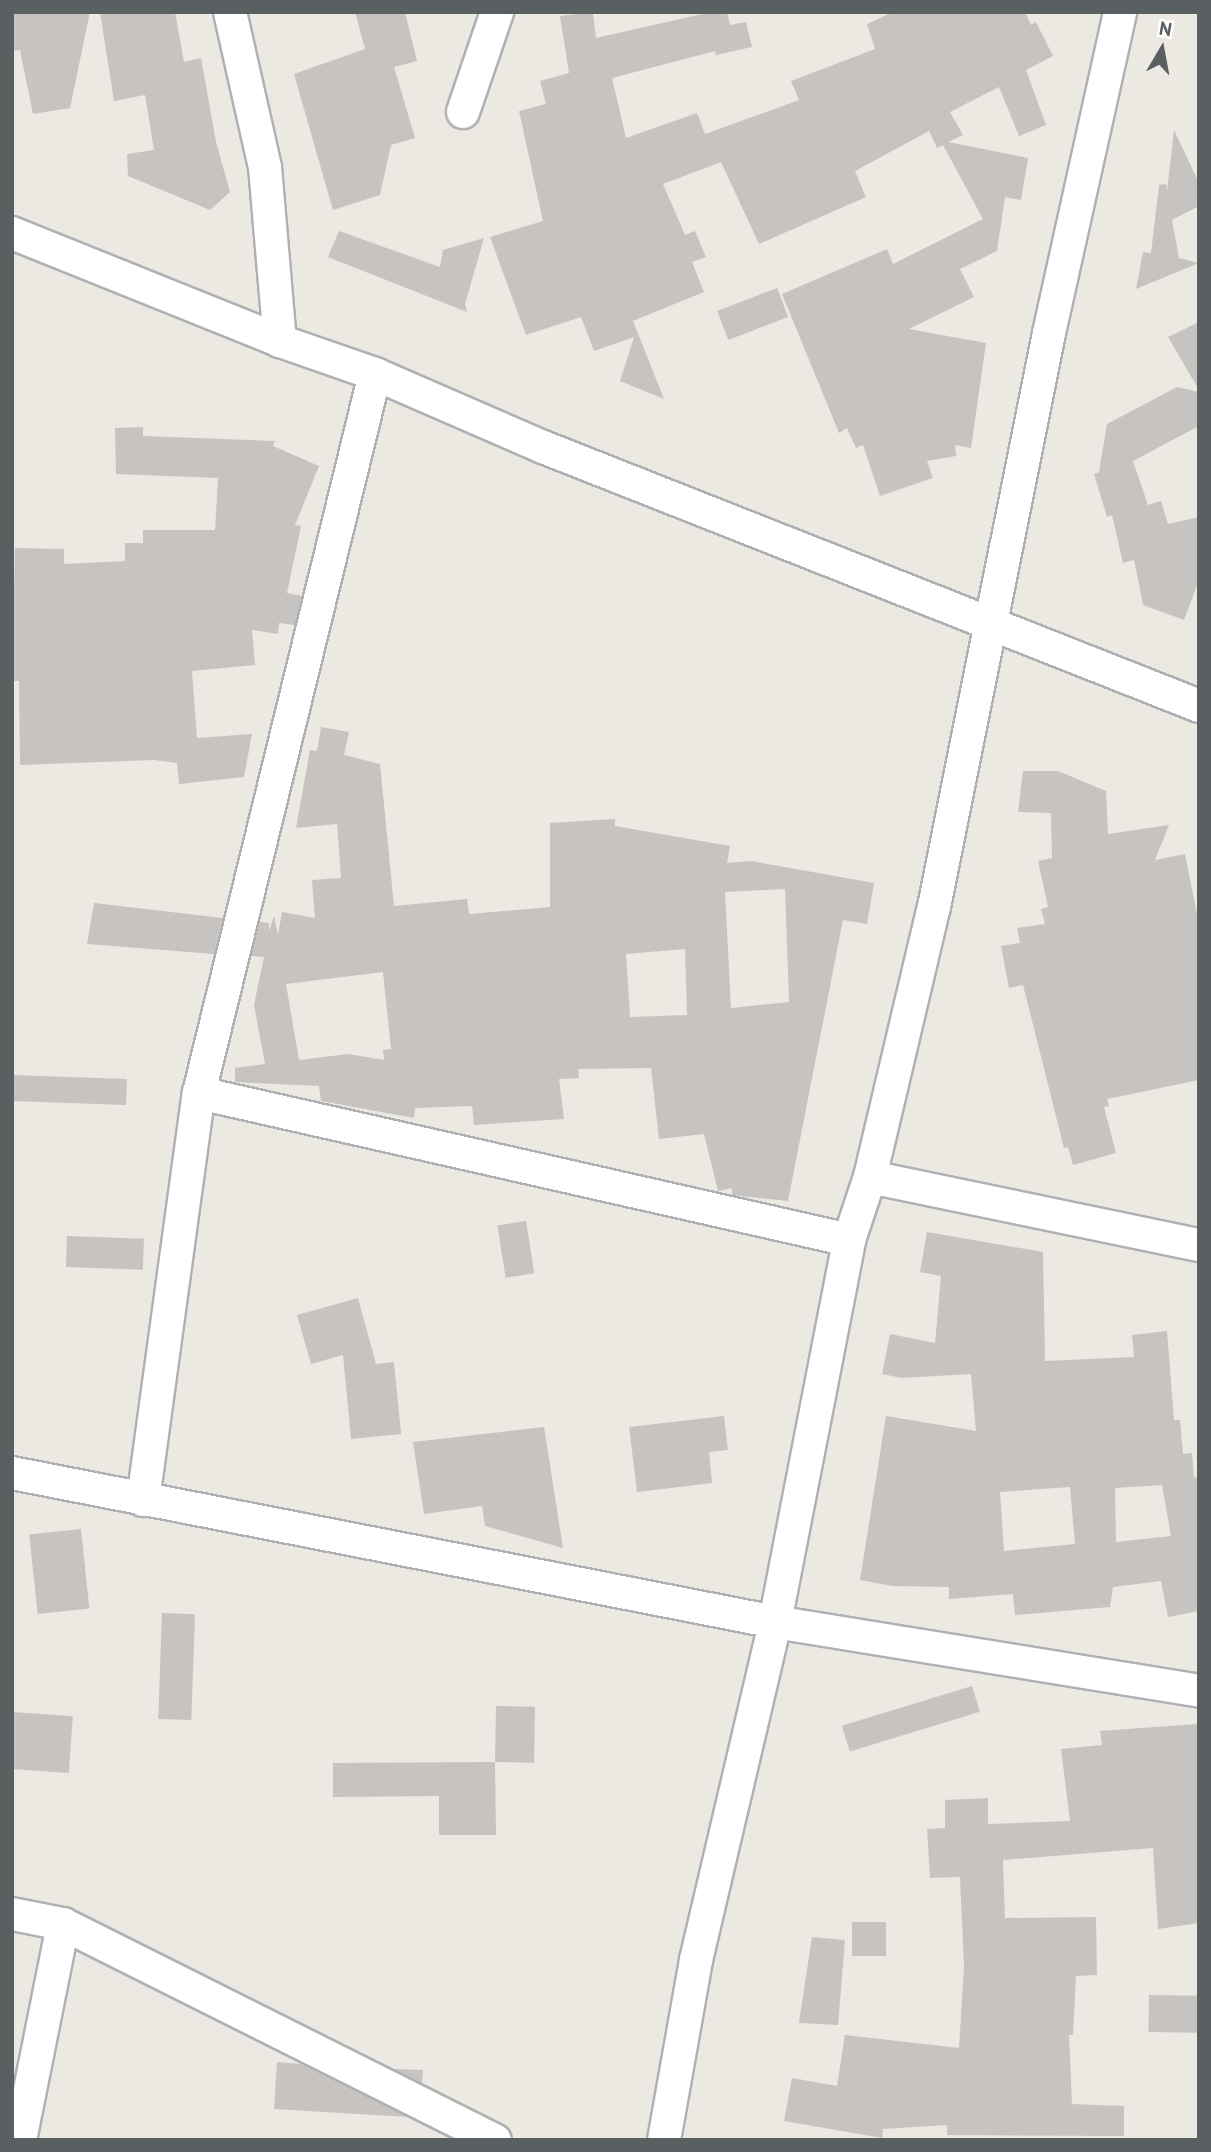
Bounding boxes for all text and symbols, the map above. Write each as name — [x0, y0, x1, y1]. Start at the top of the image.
north arrow — [1127, 14, 1197, 84]
text: N — [1157, 15, 1174, 41]

